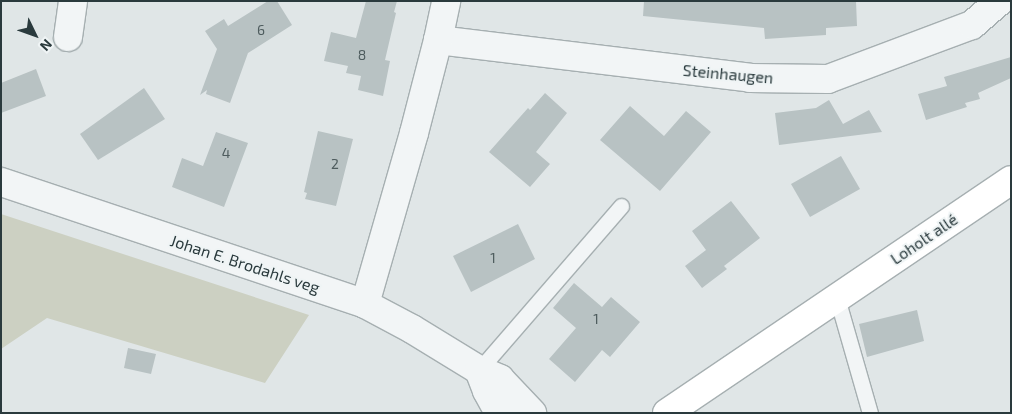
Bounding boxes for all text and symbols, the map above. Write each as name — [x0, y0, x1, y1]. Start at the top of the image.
north arrow — [10, 10, 60, 60]
house number: 6 — [257, 22, 265, 38]
text: N — [37, 36, 56, 55]
house number: 8 — [358, 47, 366, 63]
street label: Steinhaugen — [682, 60, 774, 88]
house number: 4 — [222, 145, 230, 161]
house number: 2 — [331, 156, 339, 172]
street label: Loholt allé — [887, 210, 961, 268]
street label: Johan E. Brodahls veg — [168, 231, 322, 297]
house number: 1 — [490, 250, 496, 266]
house number: 1 — [593, 311, 599, 327]

